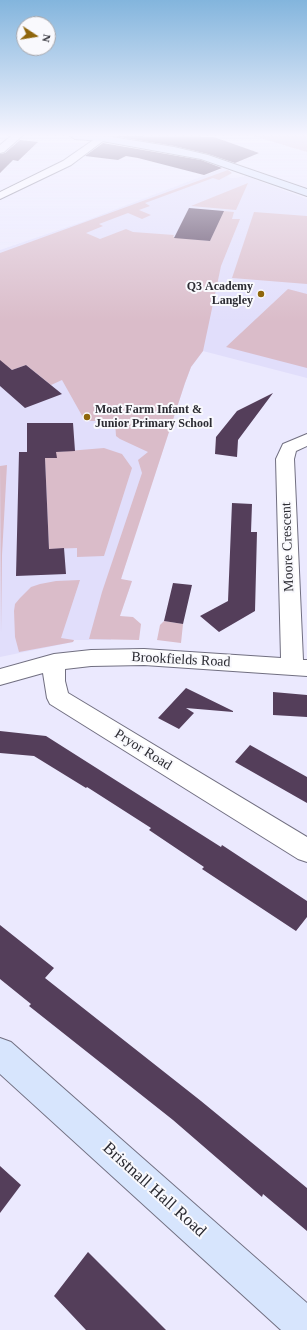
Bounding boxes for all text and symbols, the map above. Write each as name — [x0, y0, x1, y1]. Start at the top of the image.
north arrow — [16, 16, 56, 56]
text: N — [40, 33, 53, 43]
place label: Q3 Academy Langley — [187, 280, 253, 308]
marker: Q3 Academy Langley — [256, 289, 266, 299]
place label: Moat Farm Infant & Junior Primary School — [95, 403, 212, 431]
marker: Moat Farm Infant & Junior Primary School — [82, 412, 92, 422]
street label: Moore Crescent — [278, 502, 298, 592]
street label: Brookfields Road — [131, 649, 231, 671]
street label: Pryor Road — [111, 726, 175, 774]
street label: Bristnall Hall Road — [98, 1138, 210, 1242]

